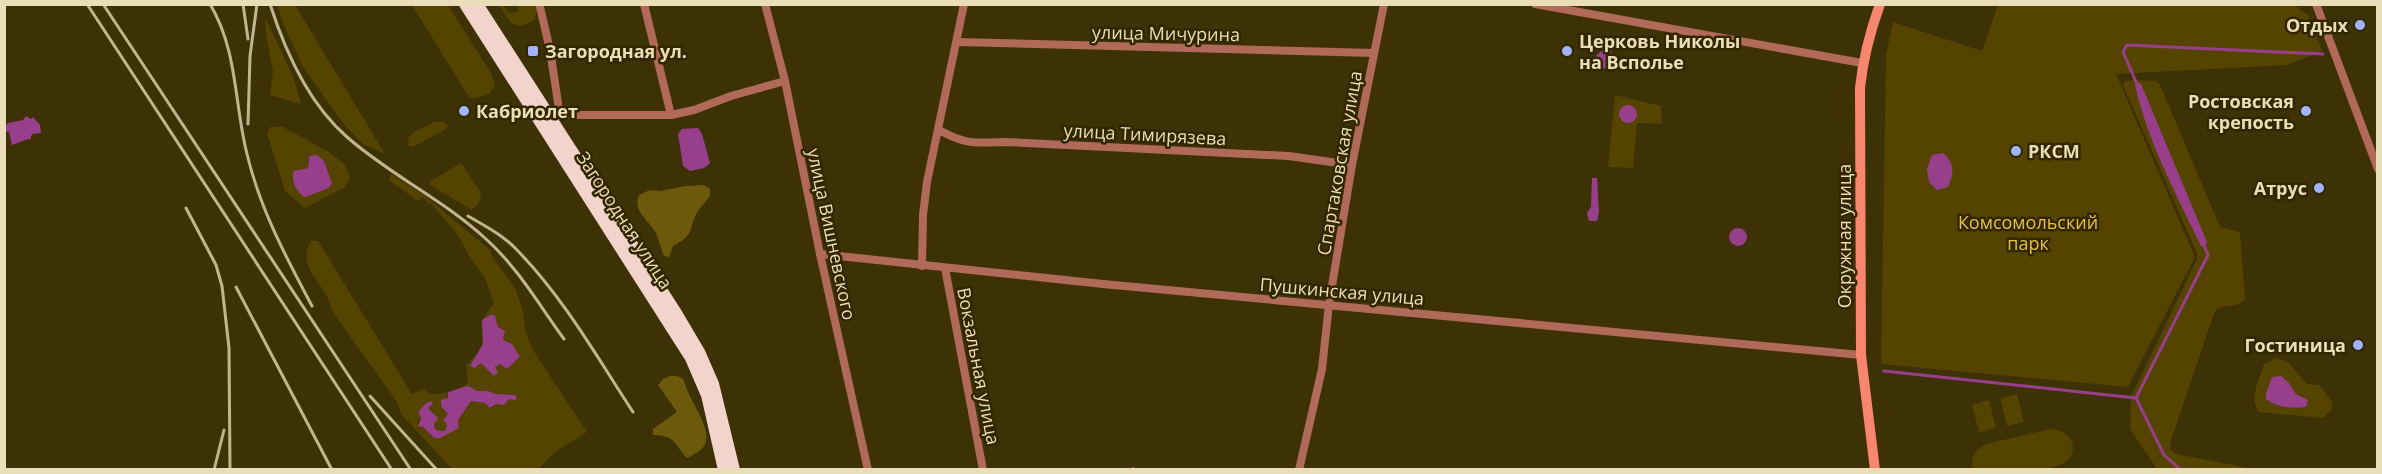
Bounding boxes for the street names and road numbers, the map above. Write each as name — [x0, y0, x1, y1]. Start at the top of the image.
street label: улица Мичурина — [1092, 20, 1240, 46]
street label: Спартаковская улица — [1311, 69, 1367, 257]
street label: улица Тимирязева — [1063, 118, 1227, 150]
street label: улица Вишневского — [802, 146, 862, 322]
street label: Загородная улица — [572, 147, 678, 293]
street label: Окружная улица — [1832, 164, 1856, 308]
street label: Пушкинская улица — [1259, 272, 1425, 310]
street label: Вокзальная улица — [952, 285, 1006, 447]

